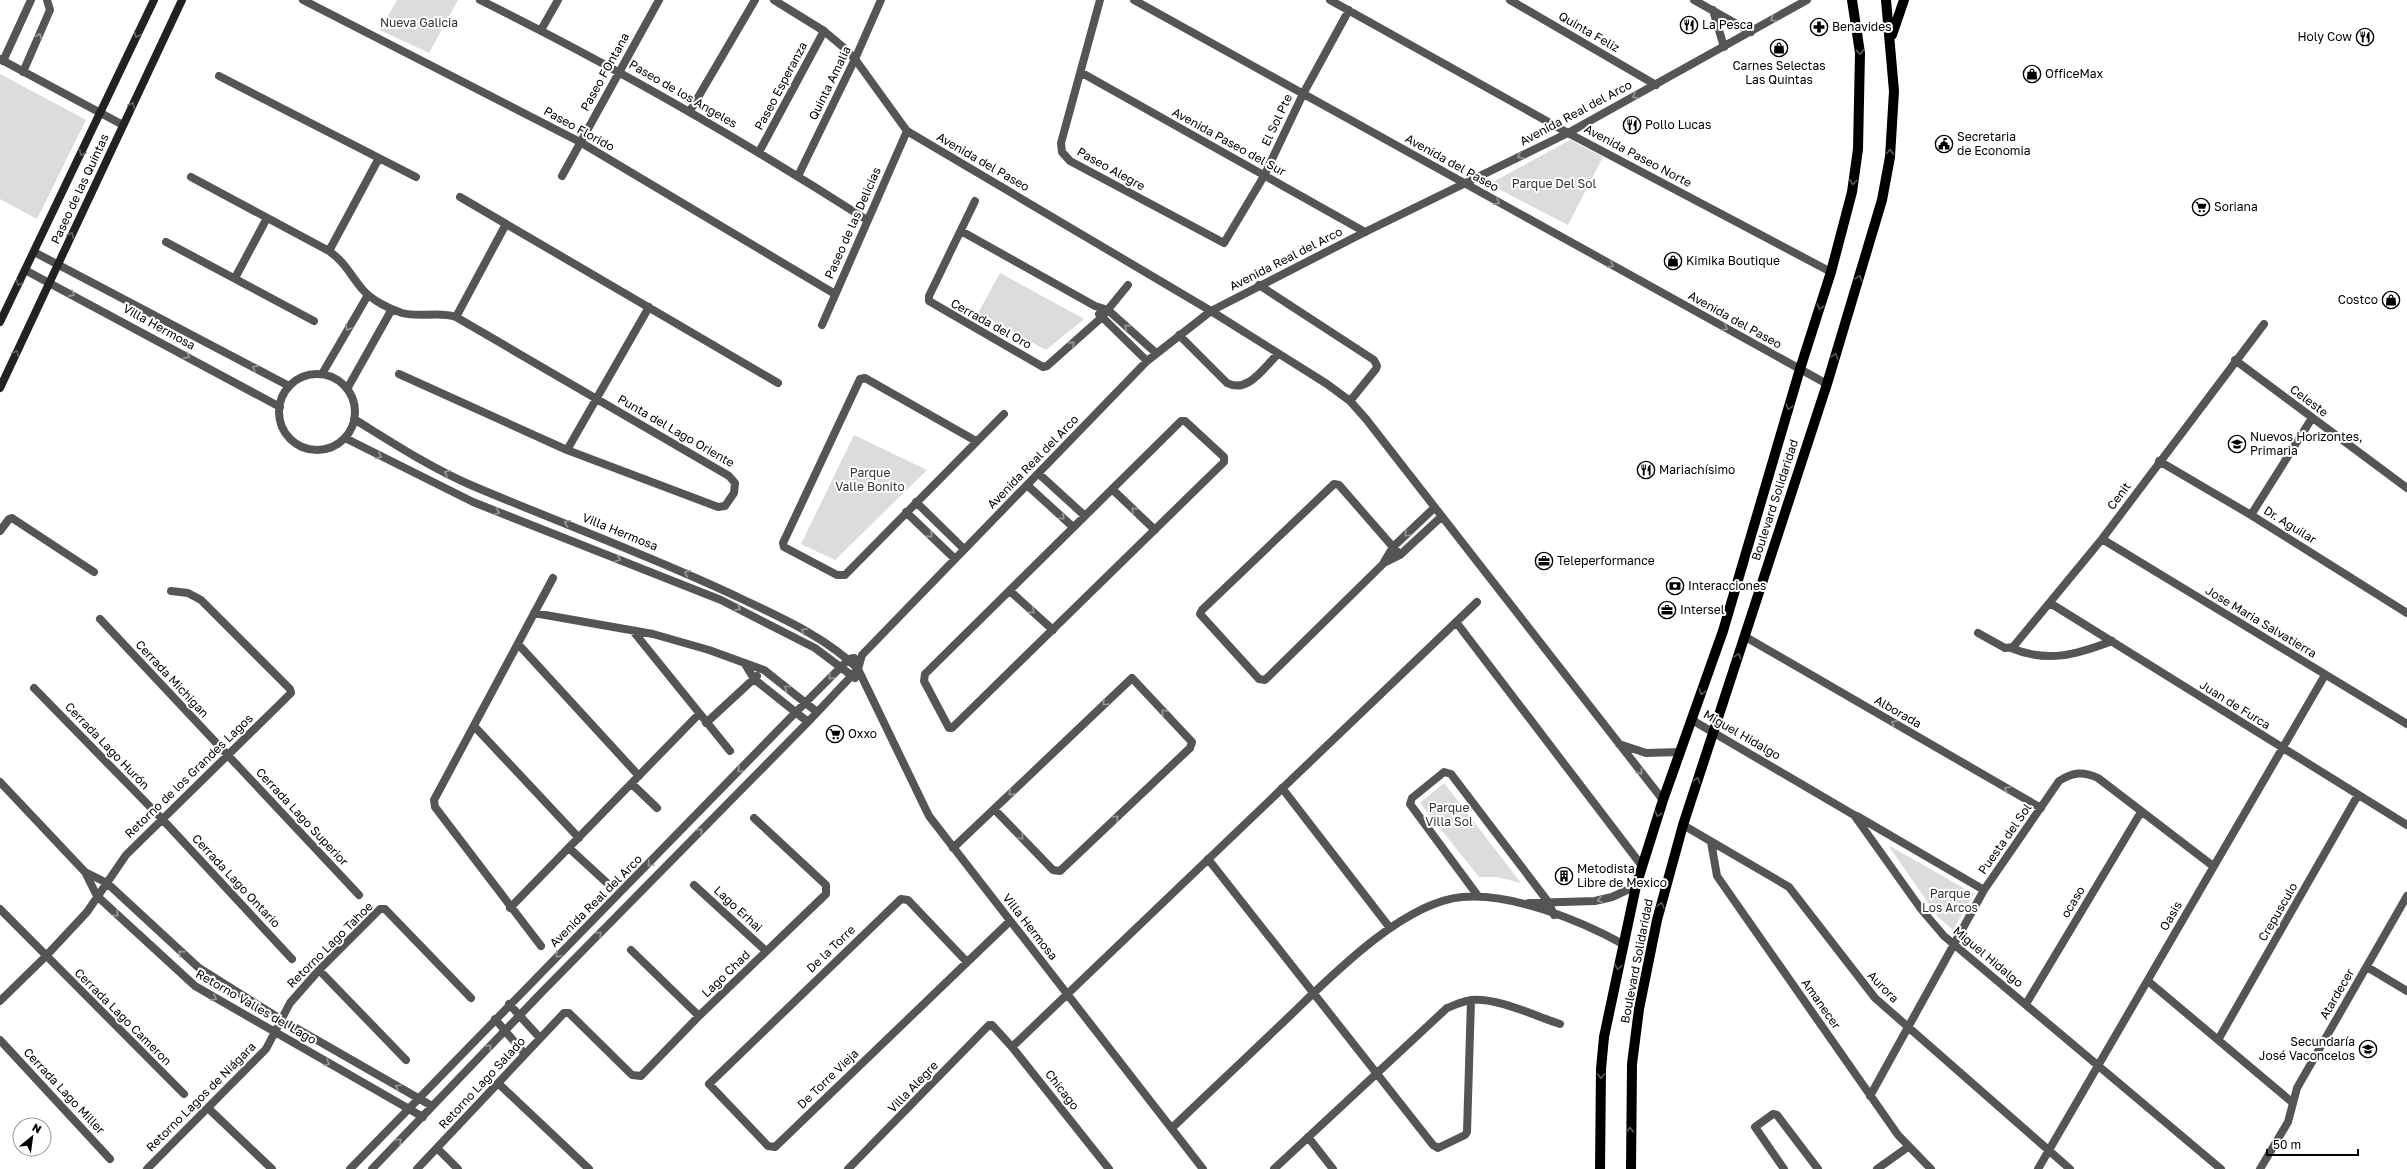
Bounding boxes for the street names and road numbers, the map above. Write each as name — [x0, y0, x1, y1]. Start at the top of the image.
street label: Quinta Feliz — [1556, 8, 1623, 55]
street label: Paseo FOntana — [577, 30, 632, 113]
street label: Paseo Esperanza — [751, 39, 810, 132]
street label: Quinta Amalia — [805, 43, 854, 122]
street label: Paseo de los Angeles — [626, 56, 740, 131]
street label: Avenida Real del Arco — [1517, 77, 1634, 148]
street label: El Sol Pte — [1258, 91, 1295, 148]
street label: Paseo Florido — [541, 103, 617, 154]
street label: Avenida Paseo del Sur — [1170, 104, 1289, 179]
street label: Avenida Paseo Norte — [1582, 121, 1695, 190]
street label: Avenida del Paseo — [934, 129, 1032, 194]
street label: Paseo de las Quintas — [47, 131, 112, 246]
street label: Avenida del Paseo — [1403, 131, 1502, 195]
street label: Paseo Alegre — [1075, 144, 1148, 193]
street label: Paseo de las Delicias — [821, 165, 884, 281]
street label: Avenida Real del Arco — [1227, 224, 1345, 294]
street label: Avenida del Paseo — [1686, 288, 1785, 352]
street label: Cerrada del Oro — [948, 295, 1034, 352]
street label: Villa Hermosa — [120, 301, 198, 353]
street label: Celeste — [2287, 381, 2331, 420]
street label: Punta del Lago Oriente — [615, 391, 737, 470]
street label: Avenida Real del Arco — [984, 412, 1081, 512]
street label: Boulevard Solidaridad — [1748, 437, 1801, 562]
street label: Cenit — [2104, 479, 2134, 512]
street label: Dr. Aguilar — [2261, 502, 2320, 547]
street label: Villa Hermosa — [580, 510, 660, 554]
street label: Jose Maria Salvatierra — [2203, 582, 2320, 661]
street label: Cerrada Michigan — [133, 637, 212, 721]
street label: Juan de Furca — [2197, 677, 2273, 732]
street label: Alborada — [1872, 692, 1924, 731]
street label: Cerrada Lago Hurón — [62, 699, 153, 792]
street label: Miguel Hidalgo — [1701, 706, 1784, 763]
street label: Retorno de los Grandes Lagos — [121, 710, 256, 841]
street label: Cerrada Lago Superior — [253, 764, 352, 869]
street label: Puesta del Sol — [1975, 800, 2035, 877]
street label: Cerrada Lago Ontario — [189, 831, 284, 931]
street label: Avenida Real del Arco — [546, 851, 645, 950]
street label: Crepusculo — [2255, 880, 2300, 944]
street label: Lago Erhai — [711, 882, 766, 935]
street label: ocaso — [2057, 883, 2088, 920]
street label: Villa Hermosa — [1000, 890, 1061, 963]
street label: Boulevard Solidaridad — [1617, 897, 1656, 1024]
street label: Oasis — [2156, 898, 2185, 933]
street label: Retorno Lago Tahoe — [284, 899, 376, 991]
street label: De la Torre — [803, 922, 858, 975]
street label: Miguel Hidalgo — [1950, 923, 2026, 990]
street label: Lago Chad — [698, 947, 753, 1000]
street label: Cerrada Lago Cameron — [72, 965, 175, 1068]
street label: Atardecer — [2316, 965, 2357, 1022]
street label: Retorno Valles del Lago — [193, 966, 319, 1047]
street label: Aurora — [1865, 968, 1902, 1006]
street label: Amanecer — [1799, 976, 1844, 1032]
street label: Retorno Lago Salado — [435, 1034, 528, 1132]
street label: Retorno Lagos de Niágara — [143, 1039, 259, 1155]
street label: Cerrada Lago Miller — [21, 1044, 108, 1137]
street label: De Torre Vieja — [794, 1046, 861, 1112]
street label: Villa Alegre — [884, 1058, 941, 1116]
street label: Chicago — [1042, 1067, 1083, 1113]

